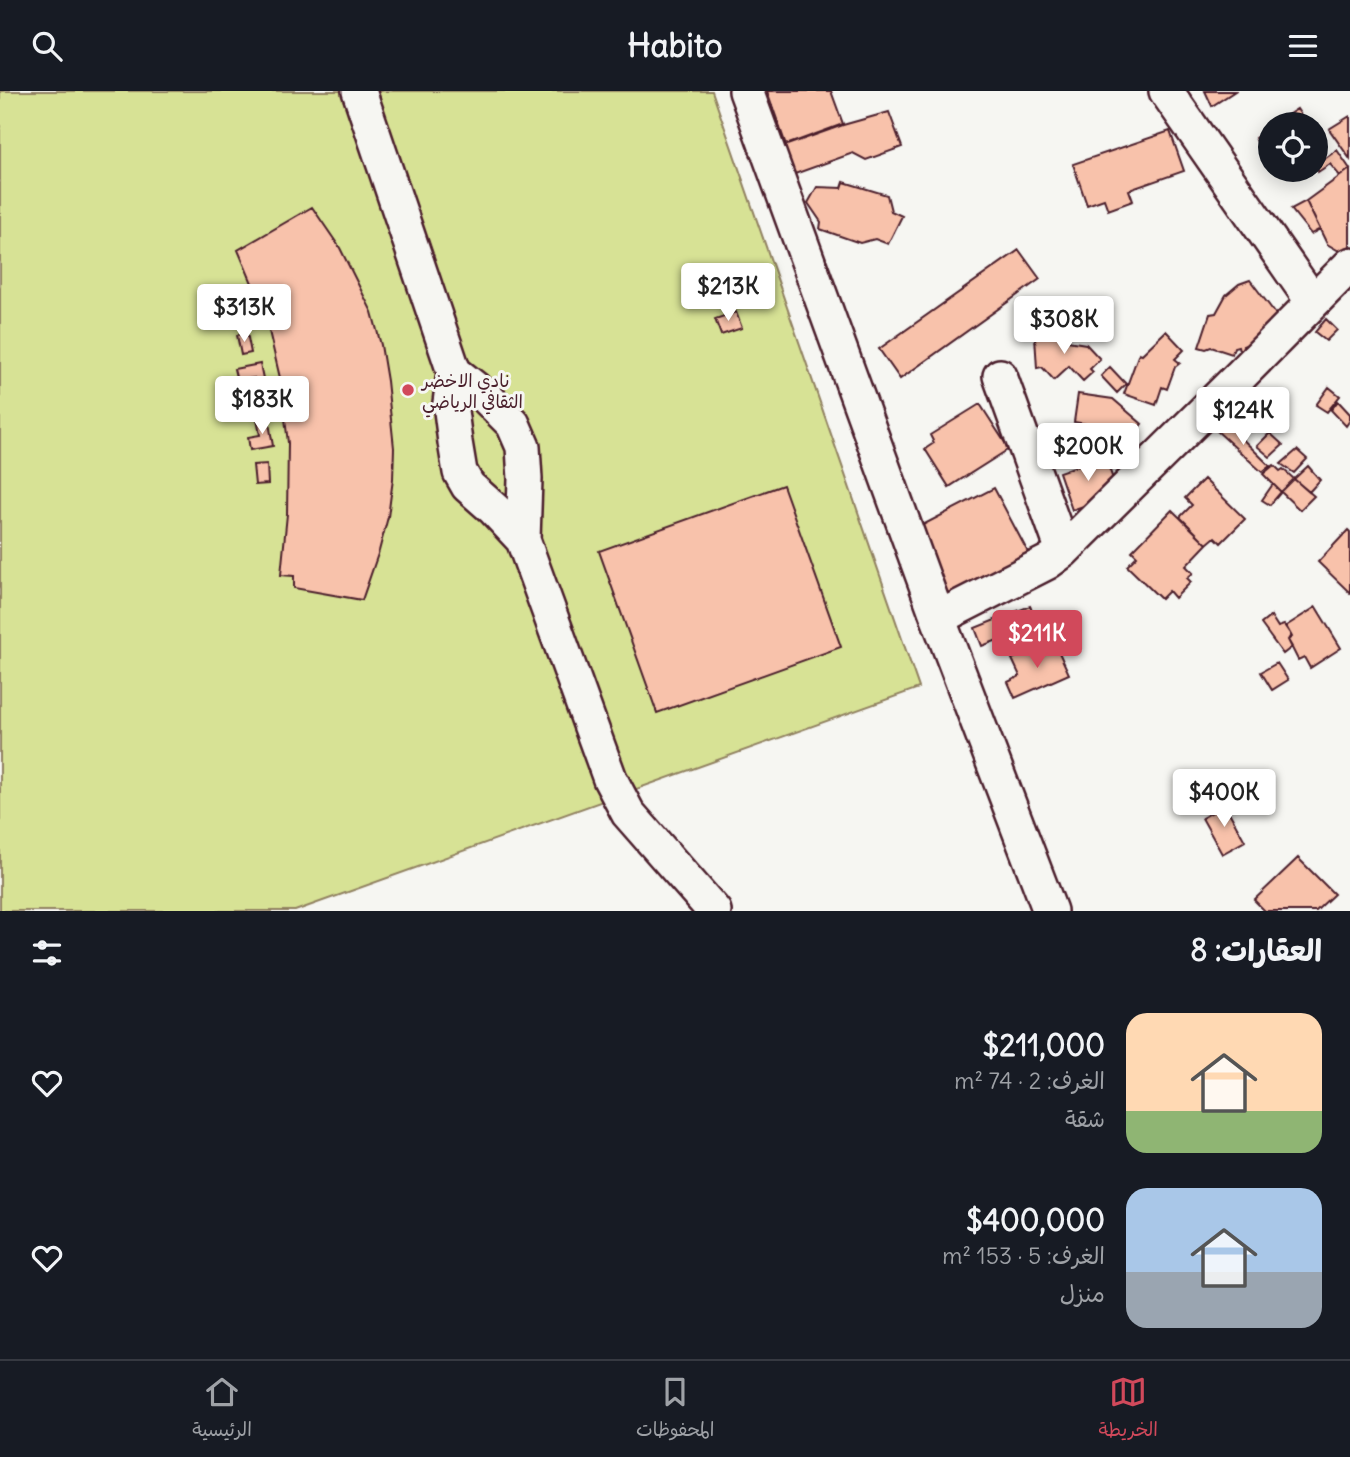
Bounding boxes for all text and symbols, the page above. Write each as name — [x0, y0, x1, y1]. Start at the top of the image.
text: Habito — [628, 25, 722, 66]
icon: search — [28, 27, 66, 65]
icon: menu — [1284, 27, 1322, 65]
map controls — [1258, 112, 1328, 182]
button: locate — [1258, 112, 1328, 182]
pin: $213K — [679, 264, 777, 323]
text: $213K — [697, 271, 759, 300]
pin: $313K — [195, 285, 293, 344]
text: $313K — [213, 292, 275, 321]
pin: $308K — [1015, 296, 1113, 356]
text: $308K — [1030, 304, 1098, 333]
place label: نادي الاخضر الثقافي الرياضي — [420, 369, 523, 418]
pin: $183K — [213, 377, 311, 436]
marker: نادي الاخضر الثقافي الرياضي — [400, 382, 416, 398]
text: $183K — [231, 384, 293, 413]
pin: $124K — [1194, 387, 1292, 447]
text: $124K — [1212, 395, 1274, 424]
pin: $200K — [1039, 423, 1137, 483]
text: $200K — [1053, 431, 1123, 460]
pin: $211K — [988, 611, 1086, 670]
text: $211K — [1008, 618, 1066, 647]
pin: $400K — [1175, 769, 1273, 829]
text: $400K — [1189, 777, 1259, 806]
text: العقارات: 8 — [1190, 931, 1322, 969]
icon: filters — [28, 934, 66, 972]
text: $211,000 — [983, 1026, 1105, 1064]
icon: home — [1182, 1041, 1266, 1125]
icon: heart — [28, 1064, 66, 1102]
text: الغرف: 2 · 74 m² — [954, 1066, 1105, 1095]
text: شقة — [1065, 1104, 1105, 1133]
text: $400,000 — [966, 1201, 1105, 1239]
icon: home — [1182, 1216, 1266, 1300]
icon: heart — [28, 1239, 66, 1277]
text: الغرف: 5 · 153 m² — [942, 1241, 1105, 1270]
text: منزل — [1060, 1279, 1105, 1308]
tab: الرئيسية — [192, 1373, 252, 1446]
tab: المحفوظات — [636, 1373, 714, 1446]
tab: الخريطة — [1099, 1373, 1158, 1446]

